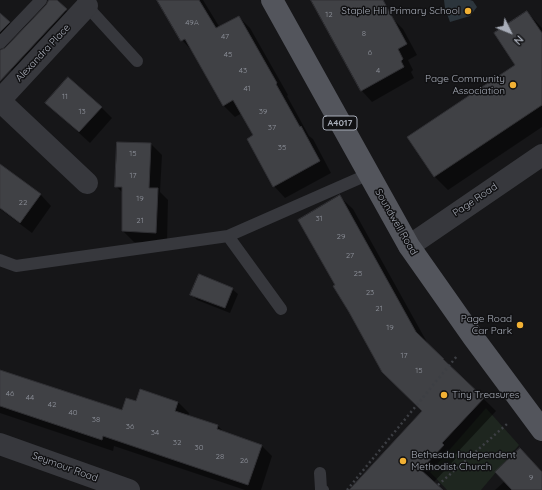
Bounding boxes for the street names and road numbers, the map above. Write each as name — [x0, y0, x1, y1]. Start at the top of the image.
street label: Alexandra Place — [13, 22, 73, 84]
road number: A4017 — [323, 116, 357, 130]
street label: Page Road — [450, 181, 500, 219]
street label: Soundwell Road — [372, 187, 420, 257]
street label: Seymour Road — [30, 450, 100, 484]

